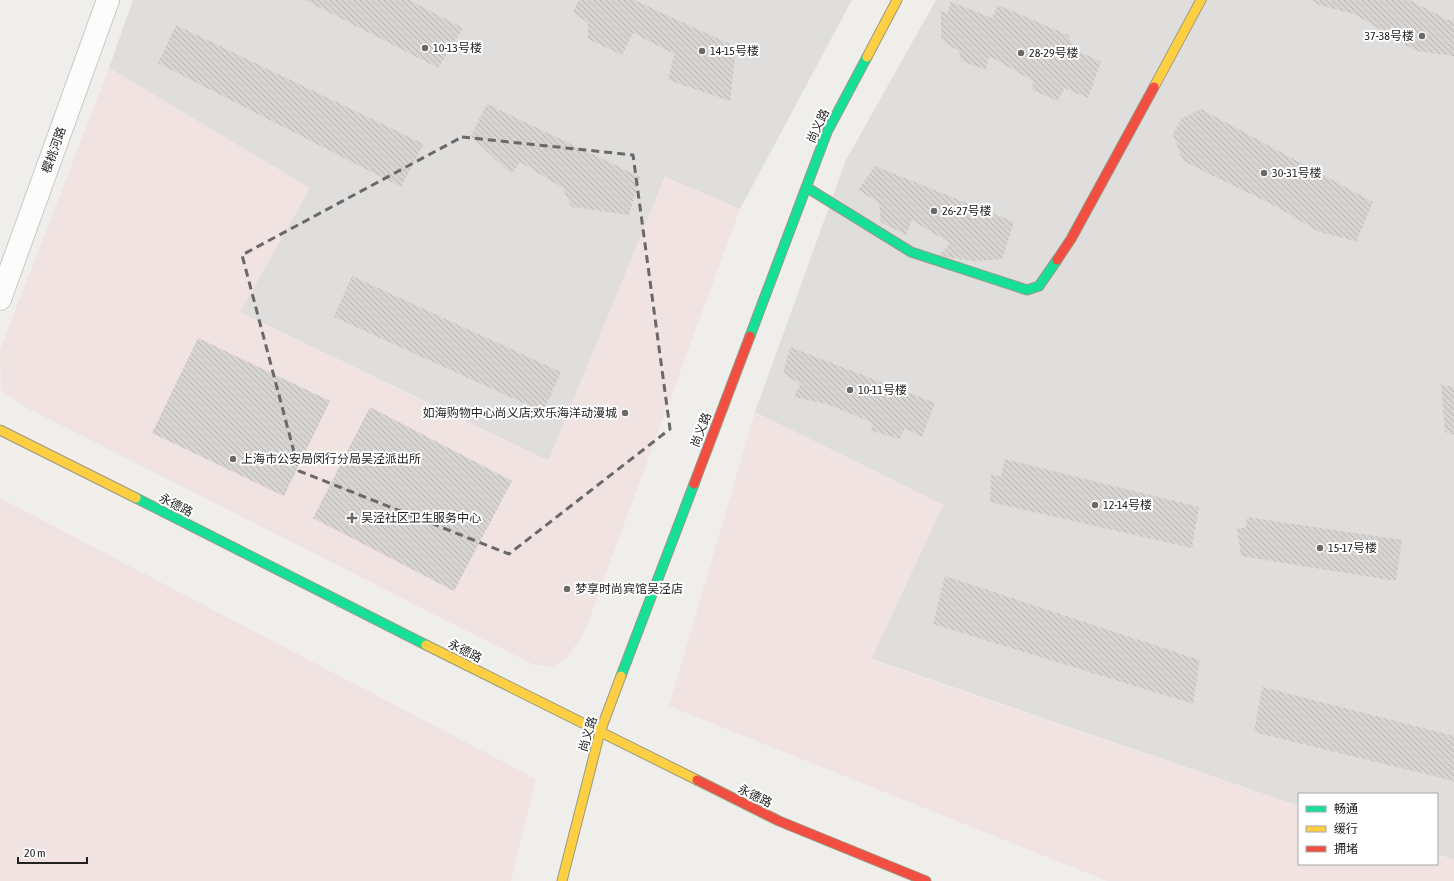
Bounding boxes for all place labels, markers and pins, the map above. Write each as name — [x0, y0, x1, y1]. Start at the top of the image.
place label: 37-38号楼 — [1364, 29, 1414, 43]
marker: 37-38号楼 — [1417, 31, 1427, 41]
place label: 10-13号楼 — [433, 41, 482, 55]
marker: 10-13号楼 — [420, 43, 430, 53]
place label: 14-15号楼 — [710, 44, 759, 58]
marker: 14-15号楼 — [697, 46, 707, 56]
place label: 28-29号楼 — [1029, 46, 1079, 60]
marker: 28-29号楼 — [1016, 48, 1026, 58]
place label: 30-31号楼 — [1272, 166, 1322, 180]
marker: 30-31号楼 — [1259, 168, 1269, 178]
place label: 26-27号楼 — [942, 204, 992, 218]
marker: 26-27号楼 — [929, 206, 939, 216]
place label: 10-11号楼 — [858, 383, 907, 397]
marker: 10-11号楼 — [845, 385, 855, 395]
place label: 如海购物中心尚义店;欢乐海洋动漫城 — [423, 406, 617, 420]
marker: 如海购物中心尚义店;欢乐海洋动漫城 — [620, 408, 630, 418]
place label: 上海市公安局闵行分局吴泾派出所 — [241, 452, 421, 466]
marker: 上海市公安局闵行分局吴泾派出所 — [228, 454, 238, 464]
place label: 12-14号楼 — [1103, 498, 1152, 512]
marker: 12-14号楼 — [1090, 500, 1100, 510]
place label: 吴泾社区卫生服务中心 — [361, 511, 481, 525]
marker: 吴泾社区卫生服务中心 — [346, 512, 358, 524]
place label: 15-17号楼 — [1328, 541, 1377, 555]
marker: 15-17号楼 — [1315, 543, 1325, 553]
place label: 梦享时尚宾馆吴泾店 — [575, 582, 683, 596]
marker: 梦享时尚宾馆吴泾店 — [562, 584, 572, 594]

